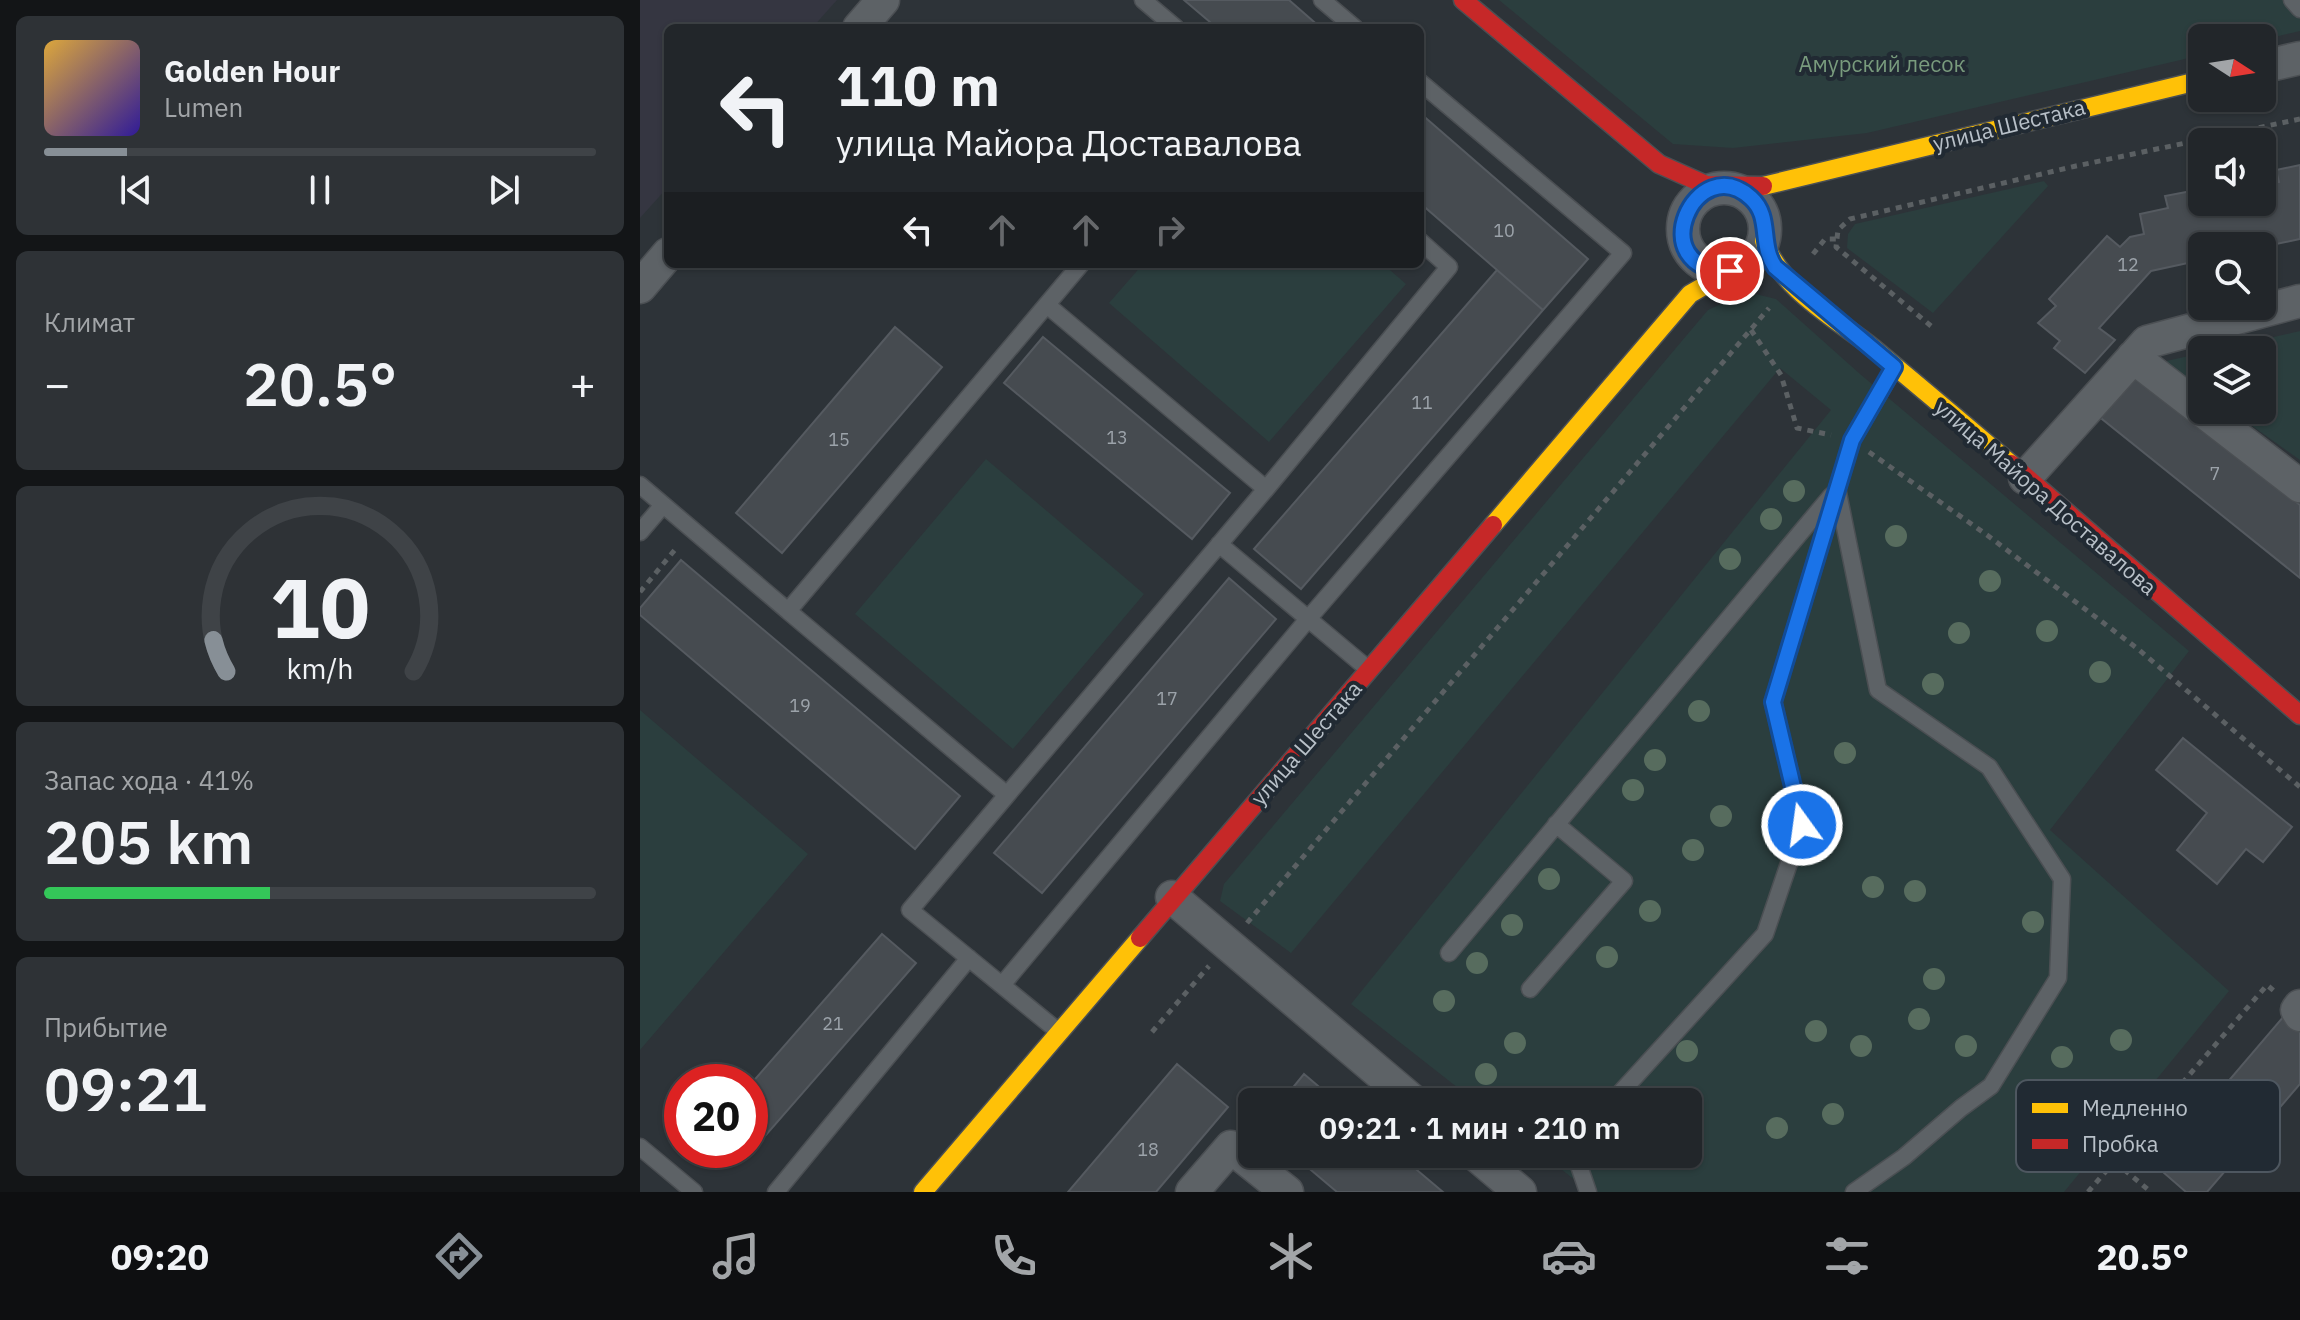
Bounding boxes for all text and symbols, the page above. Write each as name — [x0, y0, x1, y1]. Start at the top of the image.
north arrow — [2188, 24, 2276, 112]
map controls — [2188, 24, 2276, 424]
text: 110 m — [836, 49, 1000, 121]
park label: Амурский лесок — [1798, 49, 1966, 78]
text: Golden Hour — [164, 51, 340, 90]
icon: left — [704, 56, 808, 160]
text: Lumen — [164, 90, 243, 124]
street label: улица Шестака — [1930, 92, 2088, 157]
text: улица Майора Доставалова — [836, 119, 1302, 166]
button: sound — [2188, 128, 2276, 216]
icon: previous — [114, 168, 158, 212]
icon: pause — [298, 168, 342, 212]
icon: next — [482, 168, 526, 212]
icon: left — [896, 208, 940, 252]
icon: ahead — [980, 208, 1024, 252]
icon: ahead — [1064, 208, 1108, 252]
icon: right — [1148, 208, 1192, 252]
house number: 10 — [1493, 219, 1515, 242]
button: search — [2188, 232, 2276, 320]
pin — [1696, 237, 1764, 305]
icon: arrive — [1708, 249, 1752, 293]
house number: 12 — [2117, 253, 2139, 276]
text: Климат — [44, 305, 135, 339]
button: layers — [2188, 336, 2276, 424]
text: 20.5° — [243, 344, 397, 423]
text: − — [44, 355, 70, 412]
text: + — [570, 355, 596, 412]
house number: 11 — [1411, 391, 1433, 414]
street label: улица Майора Доставалова — [1929, 392, 2163, 601]
house number: 13 — [1106, 426, 1128, 449]
house number: 15 — [828, 428, 850, 451]
house number: 7 — [2210, 462, 2220, 485]
text: 10 — [270, 553, 370, 661]
text: km/h — [286, 650, 354, 687]
street label: улица Шестака — [1244, 674, 1368, 811]
house number: 17 — [1156, 687, 1178, 710]
house number: 19 — [789, 694, 811, 717]
text: Запас хода · 41% — [44, 763, 254, 797]
position arrow — [1760, 783, 1844, 867]
text: 205 km — [44, 802, 253, 881]
text: Прибытие — [44, 1010, 168, 1044]
house number: 21 — [822, 1012, 844, 1035]
text: 09:21 — [44, 1049, 207, 1128]
speed limit sign: 20 — [664, 1064, 768, 1168]
legend — [2016, 1080, 2280, 1172]
text: Медленно — [2082, 1093, 2188, 1122]
text: 09:21 · 1 мин · 210 m — [1319, 1108, 1621, 1147]
text: Пробка — [2082, 1129, 2159, 1158]
house number: 18 — [1137, 1138, 1159, 1161]
icon: directions — [431, 1228, 487, 1284]
icon: music — [708, 1228, 764, 1284]
icon: phone — [986, 1228, 1042, 1284]
icon: climate — [1263, 1228, 1319, 1284]
icon: car — [1541, 1228, 1597, 1284]
icon: filters — [1819, 1228, 1875, 1284]
text: 09:20 — [111, 1233, 209, 1280]
text: 20.5° — [2096, 1233, 2189, 1280]

